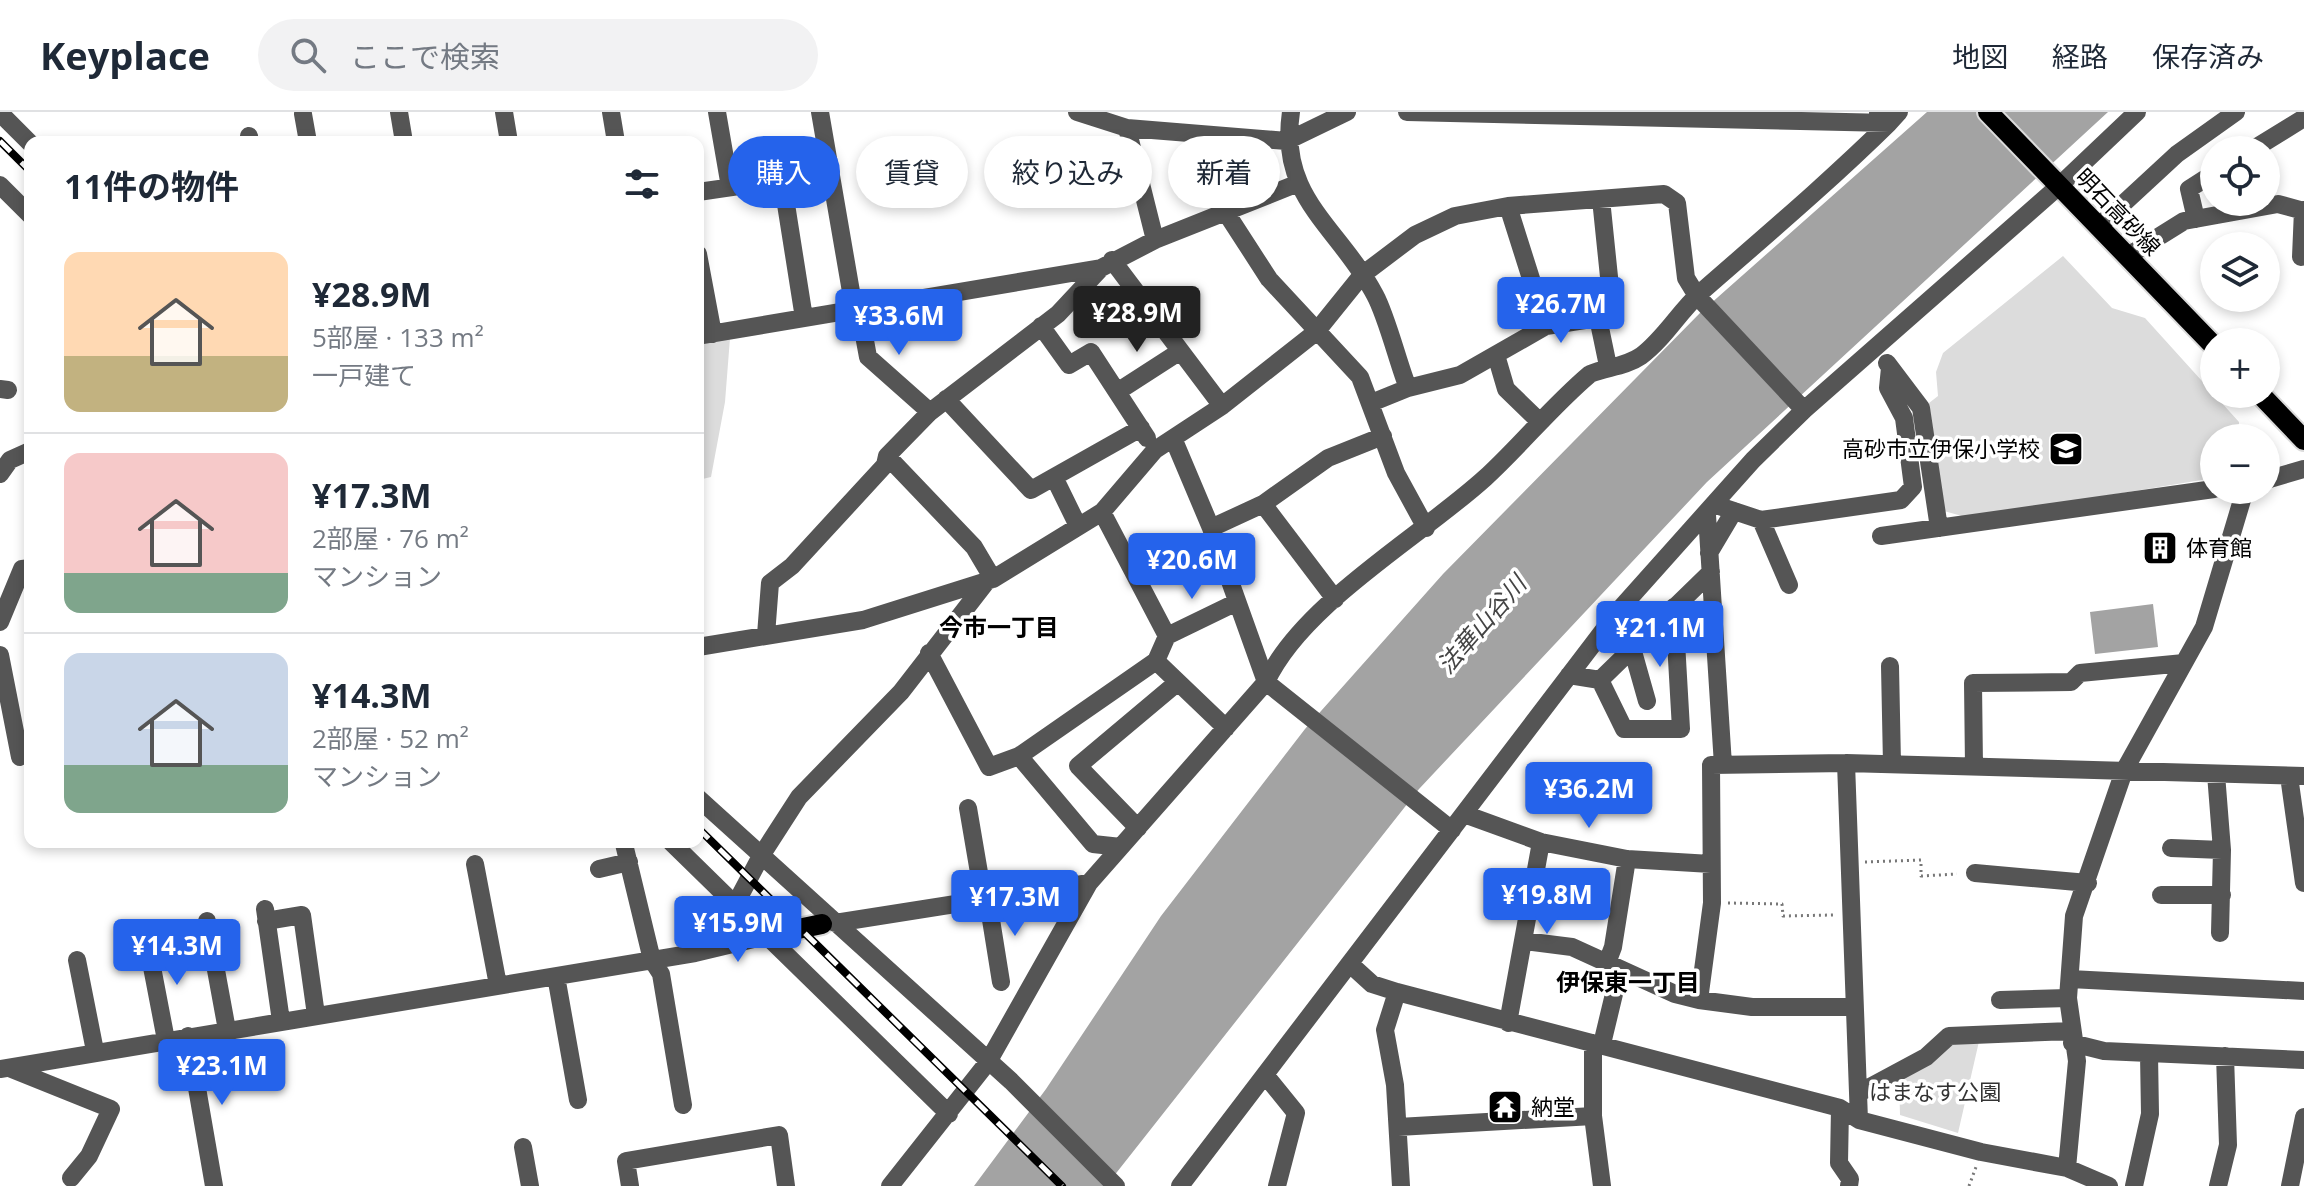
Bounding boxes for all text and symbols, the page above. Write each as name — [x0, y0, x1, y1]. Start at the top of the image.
search box — [258, 19, 818, 91]
text: Keyplace — [40, 29, 210, 81]
icon: search — [286, 33, 330, 77]
text: ここで検索 — [350, 36, 500, 77]
text: 地図 — [1952, 37, 2008, 75]
text: 経路 — [2052, 37, 2108, 75]
text: 保存済み — [2152, 37, 2264, 75]
chip: 購入 — [728, 136, 840, 208]
chip: 賃貸 — [856, 136, 968, 208]
chip: 絞り込み — [984, 136, 1152, 208]
chip: 新着 — [1168, 136, 1280, 208]
map controls — [2200, 136, 2280, 504]
button: locate — [2200, 136, 2280, 216]
street label: 明石高砂線 — [2070, 161, 2168, 261]
icon: filters — [620, 162, 664, 206]
text: 11件の物件 — [64, 163, 239, 209]
button: layers — [2200, 232, 2280, 312]
text: ¥28.9M — [312, 271, 432, 317]
pin: ¥26.7M — [1496, 277, 1626, 345]
icon: home — [128, 284, 224, 380]
text: ¥26.7M — [1515, 285, 1607, 321]
pin: ¥28.9M — [1072, 286, 1202, 354]
pin: ¥33.6M — [834, 289, 964, 357]
text: ¥28.9M — [1091, 294, 1183, 330]
text: ¥33.6M — [853, 297, 945, 333]
text: 5部屋 · 133 m² — [312, 319, 484, 355]
button: + — [2200, 328, 2280, 408]
text: 一戸建て — [312, 357, 416, 393]
button: − — [2200, 424, 2280, 504]
school or university icon: 高砂市立伊保小学校 — [2047, 430, 2085, 468]
place label: 高砂市立伊保小学校 — [1842, 433, 2040, 463]
text: ¥17.3M — [312, 472, 432, 518]
icon: home — [128, 485, 224, 581]
text: 2部屋 · 76 m² — [312, 520, 469, 556]
building icon: 体育館 — [2141, 529, 2179, 567]
place label: 体育館 — [2186, 532, 2252, 562]
pin: ¥20.6M — [1127, 533, 1257, 601]
text: ¥20.6M — [1146, 541, 1238, 577]
text: マンション — [312, 558, 442, 594]
water label: 法華山谷川 — [1429, 566, 1535, 680]
pin: ¥21.1M — [1595, 601, 1725, 669]
text: ¥21.1M — [1614, 609, 1706, 645]
district label: 今市一丁目 — [939, 610, 1059, 643]
text: ¥14.3M — [312, 672, 432, 718]
icon: home — [128, 685, 224, 781]
text: 2部屋 · 52 m² — [312, 720, 469, 756]
text: マンション — [312, 758, 442, 794]
pin: ¥36.2M — [1524, 762, 1654, 830]
text: ¥36.2M — [1543, 770, 1635, 806]
pin: ¥19.8M — [1482, 868, 1612, 936]
pin: ¥17.3M — [950, 870, 1080, 938]
text: ¥19.8M — [1501, 876, 1593, 912]
text: ¥17.3M — [969, 878, 1061, 914]
pin: ¥15.9M — [673, 896, 803, 964]
text: ¥15.9M — [692, 904, 784, 940]
pin: ¥14.3M — [112, 919, 242, 987]
text: ¥14.3M — [131, 927, 223, 963]
district label: 伊保東一丁目 — [1556, 965, 1700, 998]
pin: ¥23.1M — [157, 1039, 287, 1107]
text: ¥23.1M — [176, 1047, 268, 1083]
park label: はまなす公園 — [1869, 1076, 2001, 1106]
temple icon: 納堂 — [1486, 1088, 1524, 1126]
place label: 納堂 — [1531, 1091, 1575, 1121]

